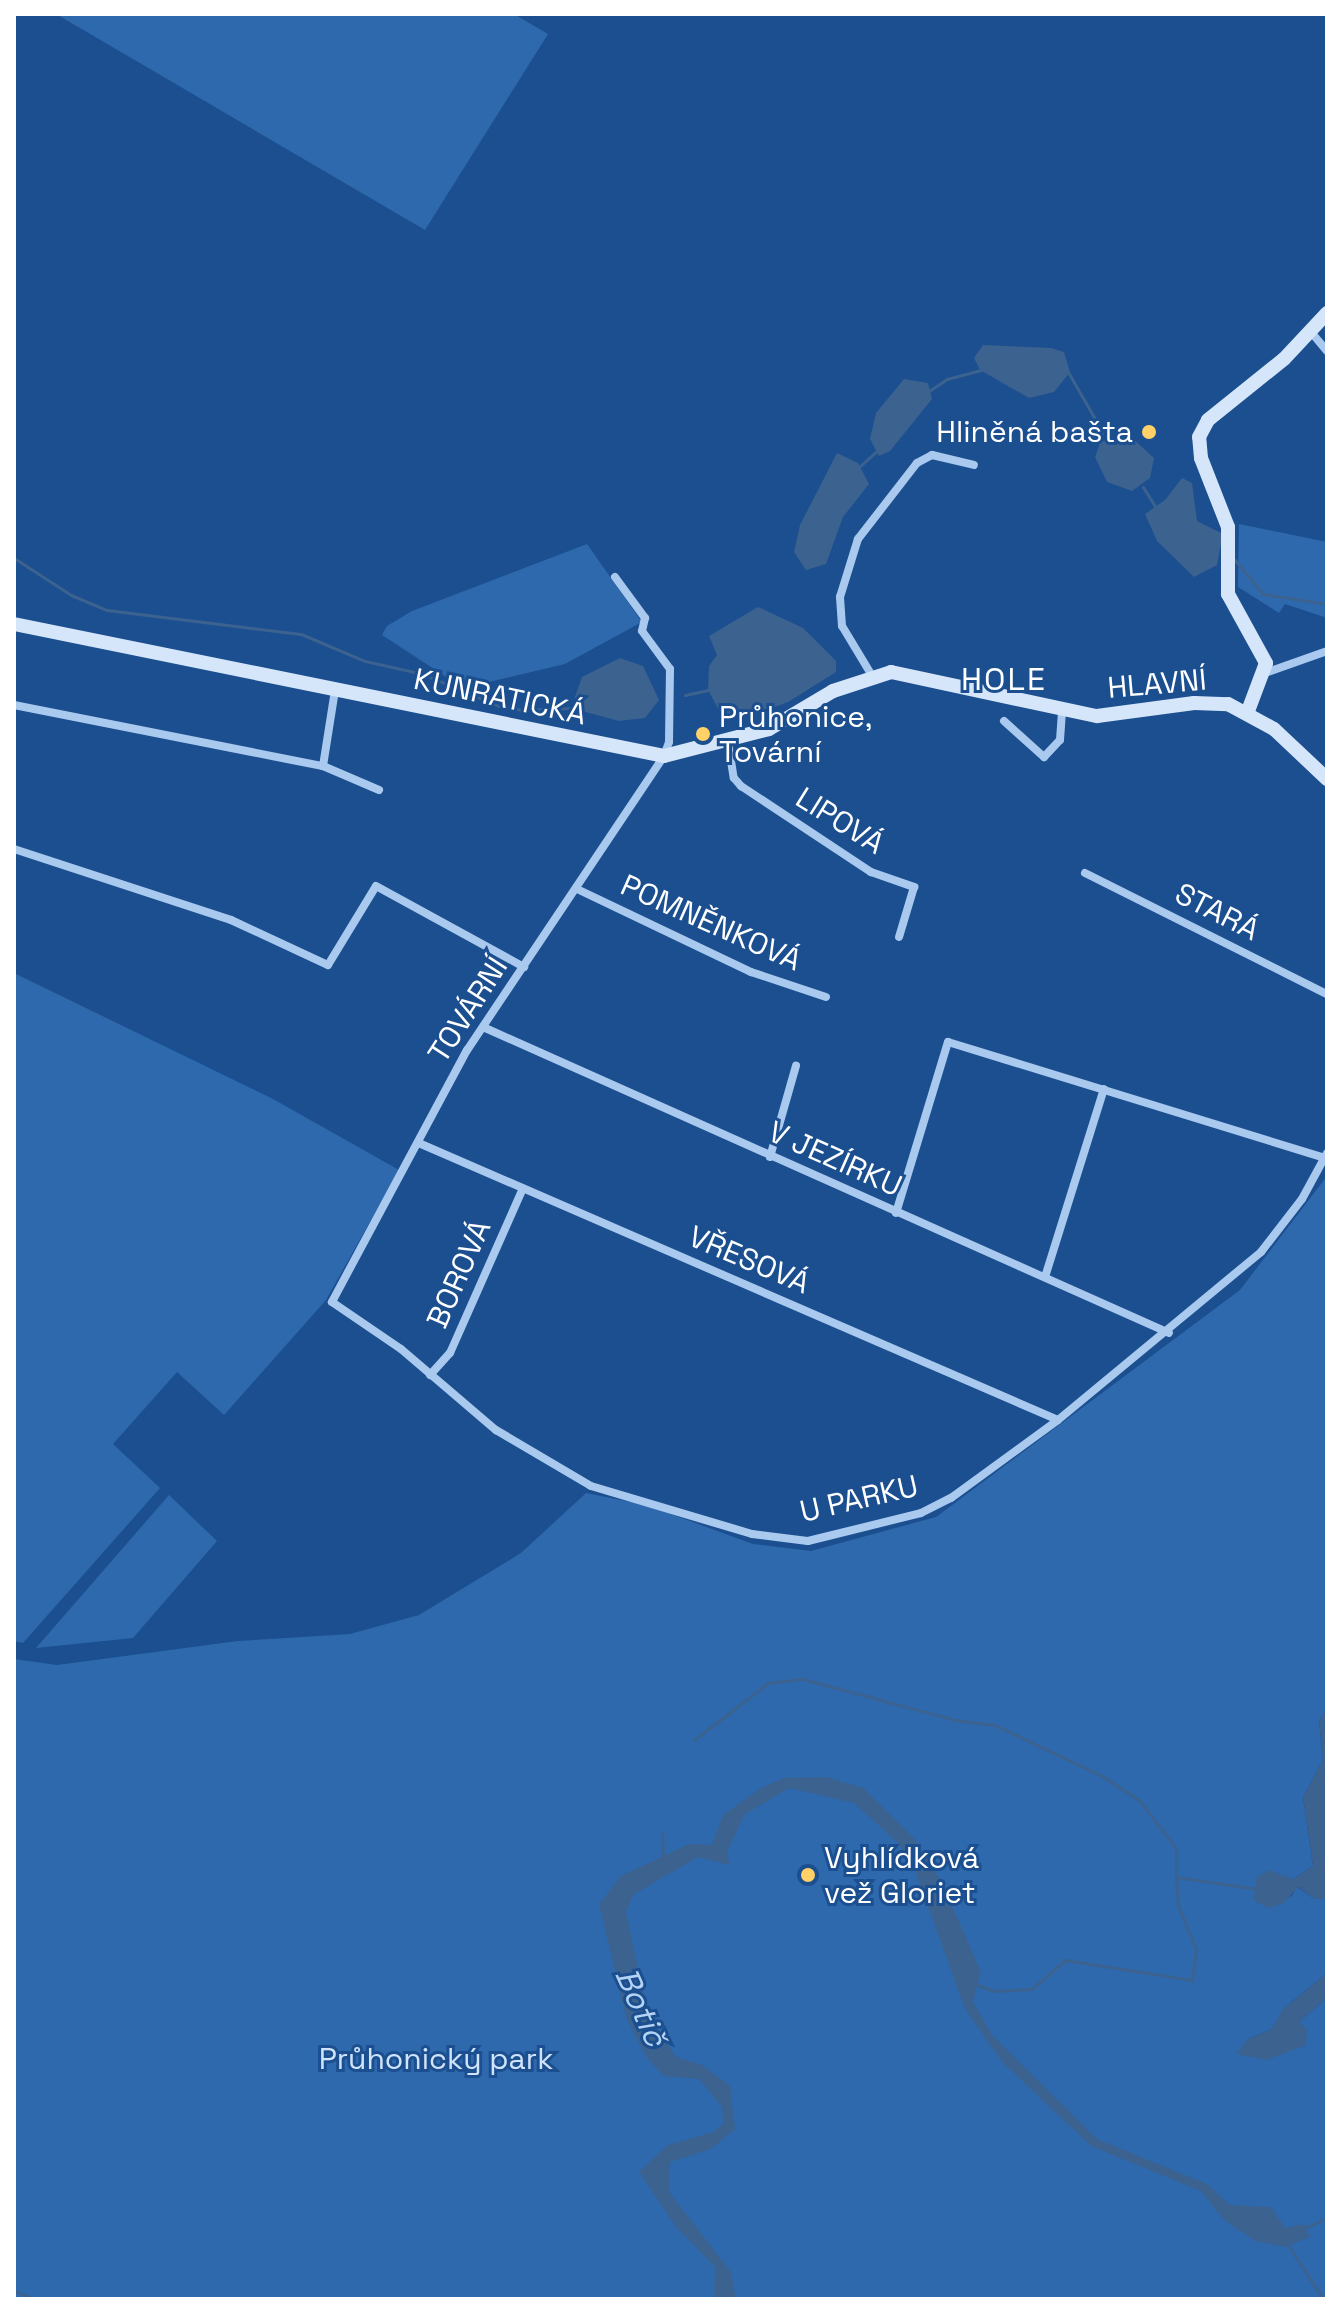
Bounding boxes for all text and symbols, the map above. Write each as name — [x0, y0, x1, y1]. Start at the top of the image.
place label: Hliněná bašta — [936, 414, 1133, 450]
marker: Hliněná bašta — [1140, 423, 1158, 441]
district label: HOLE — [961, 660, 1047, 698]
street label: KUNRATICKÁ — [411, 661, 589, 733]
street label: HLAVNÍ — [1106, 662, 1208, 706]
place label: Průhonice, Tovární — [719, 699, 872, 770]
marker: Průhonice, Tovární — [694, 725, 712, 743]
street label: LIPOVÁ — [789, 780, 891, 862]
street label: POMNĚNKOVÁ — [615, 867, 807, 979]
street label: STARÁ — [1169, 876, 1265, 948]
street label: TOVÁRNÍ — [421, 951, 515, 1069]
street label: V JEZÍRKU — [762, 1114, 908, 1204]
street label: BOROVÁ — [419, 1214, 499, 1334]
street label: VŘESOVÁ — [683, 1218, 815, 1302]
street label: U PARKU — [796, 1468, 922, 1530]
place label: Vyhlídková vež Gloriet — [824, 1840, 979, 1910]
marker: Vyhlídková vež Gloriet — [799, 1866, 817, 1884]
water label: Botič — [607, 1962, 675, 2052]
park label: Průhonický park — [319, 2041, 553, 2077]

